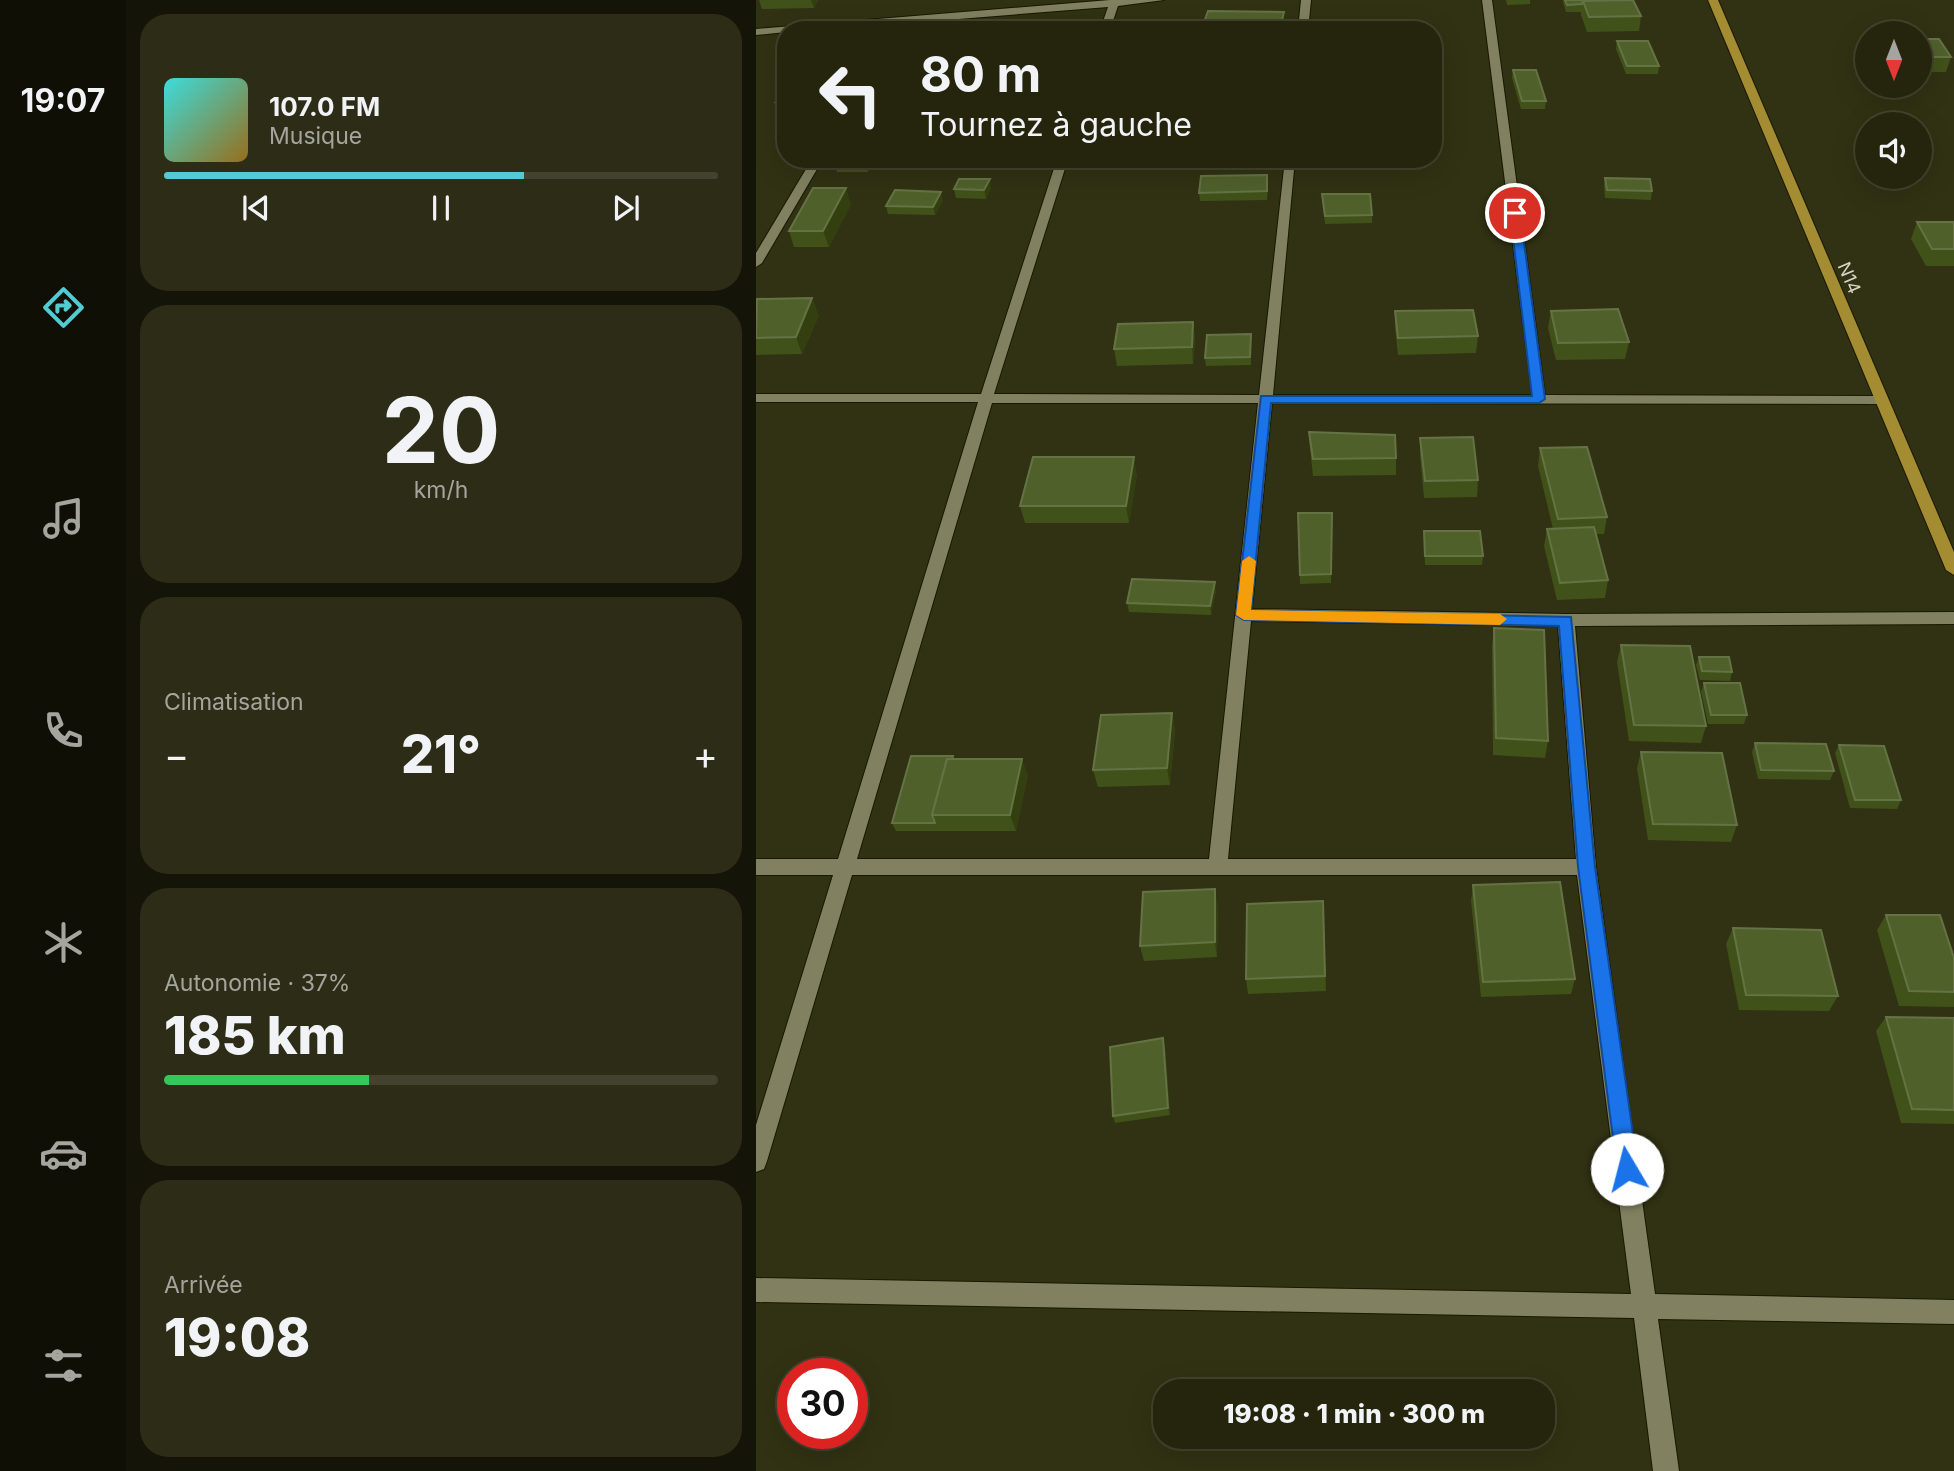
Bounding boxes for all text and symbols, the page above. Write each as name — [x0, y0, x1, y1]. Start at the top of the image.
north arrow — [1855, 21, 1932, 98]
map controls — [1855, 21, 1932, 189]
text: 80 m — [920, 45, 1041, 104]
icon: left — [805, 49, 896, 140]
text: 19:07 — [21, 81, 105, 120]
text: 107.0 FM — [269, 91, 380, 122]
text: Tournez à gauche — [920, 105, 1192, 144]
button: sound — [1855, 112, 1932, 189]
text: Musique — [269, 122, 362, 150]
pin — [1485, 183, 1545, 243]
icon: previous — [237, 189, 275, 227]
icon: pause — [422, 189, 460, 227]
icon: next — [607, 189, 645, 227]
icon: arrive — [1496, 194, 1534, 232]
street label: N14 — [1833, 259, 1865, 297]
icon: directions — [39, 283, 88, 332]
text: 20 — [382, 375, 500, 485]
text: km/h — [414, 476, 468, 504]
icon: music — [39, 494, 88, 543]
text: Climatisation — [164, 688, 304, 716]
icon: phone — [39, 706, 88, 755]
text: 21° — [401, 723, 481, 786]
text: − — [164, 732, 189, 778]
text: + — [693, 732, 718, 778]
icon: climate — [39, 918, 88, 967]
text: Autonomie · 37% — [164, 969, 350, 997]
text: 185 km — [164, 1004, 346, 1067]
icon: car — [39, 1129, 88, 1178]
position arrow — [1590, 1132, 1664, 1206]
text: Arrivée — [164, 1271, 243, 1299]
text: 19:08 — [164, 1306, 310, 1369]
icon: filters — [39, 1341, 88, 1390]
speed limit sign: 30 — [777, 1358, 868, 1449]
text: 19:08 · 1 min · 300 m — [1223, 1398, 1485, 1429]

